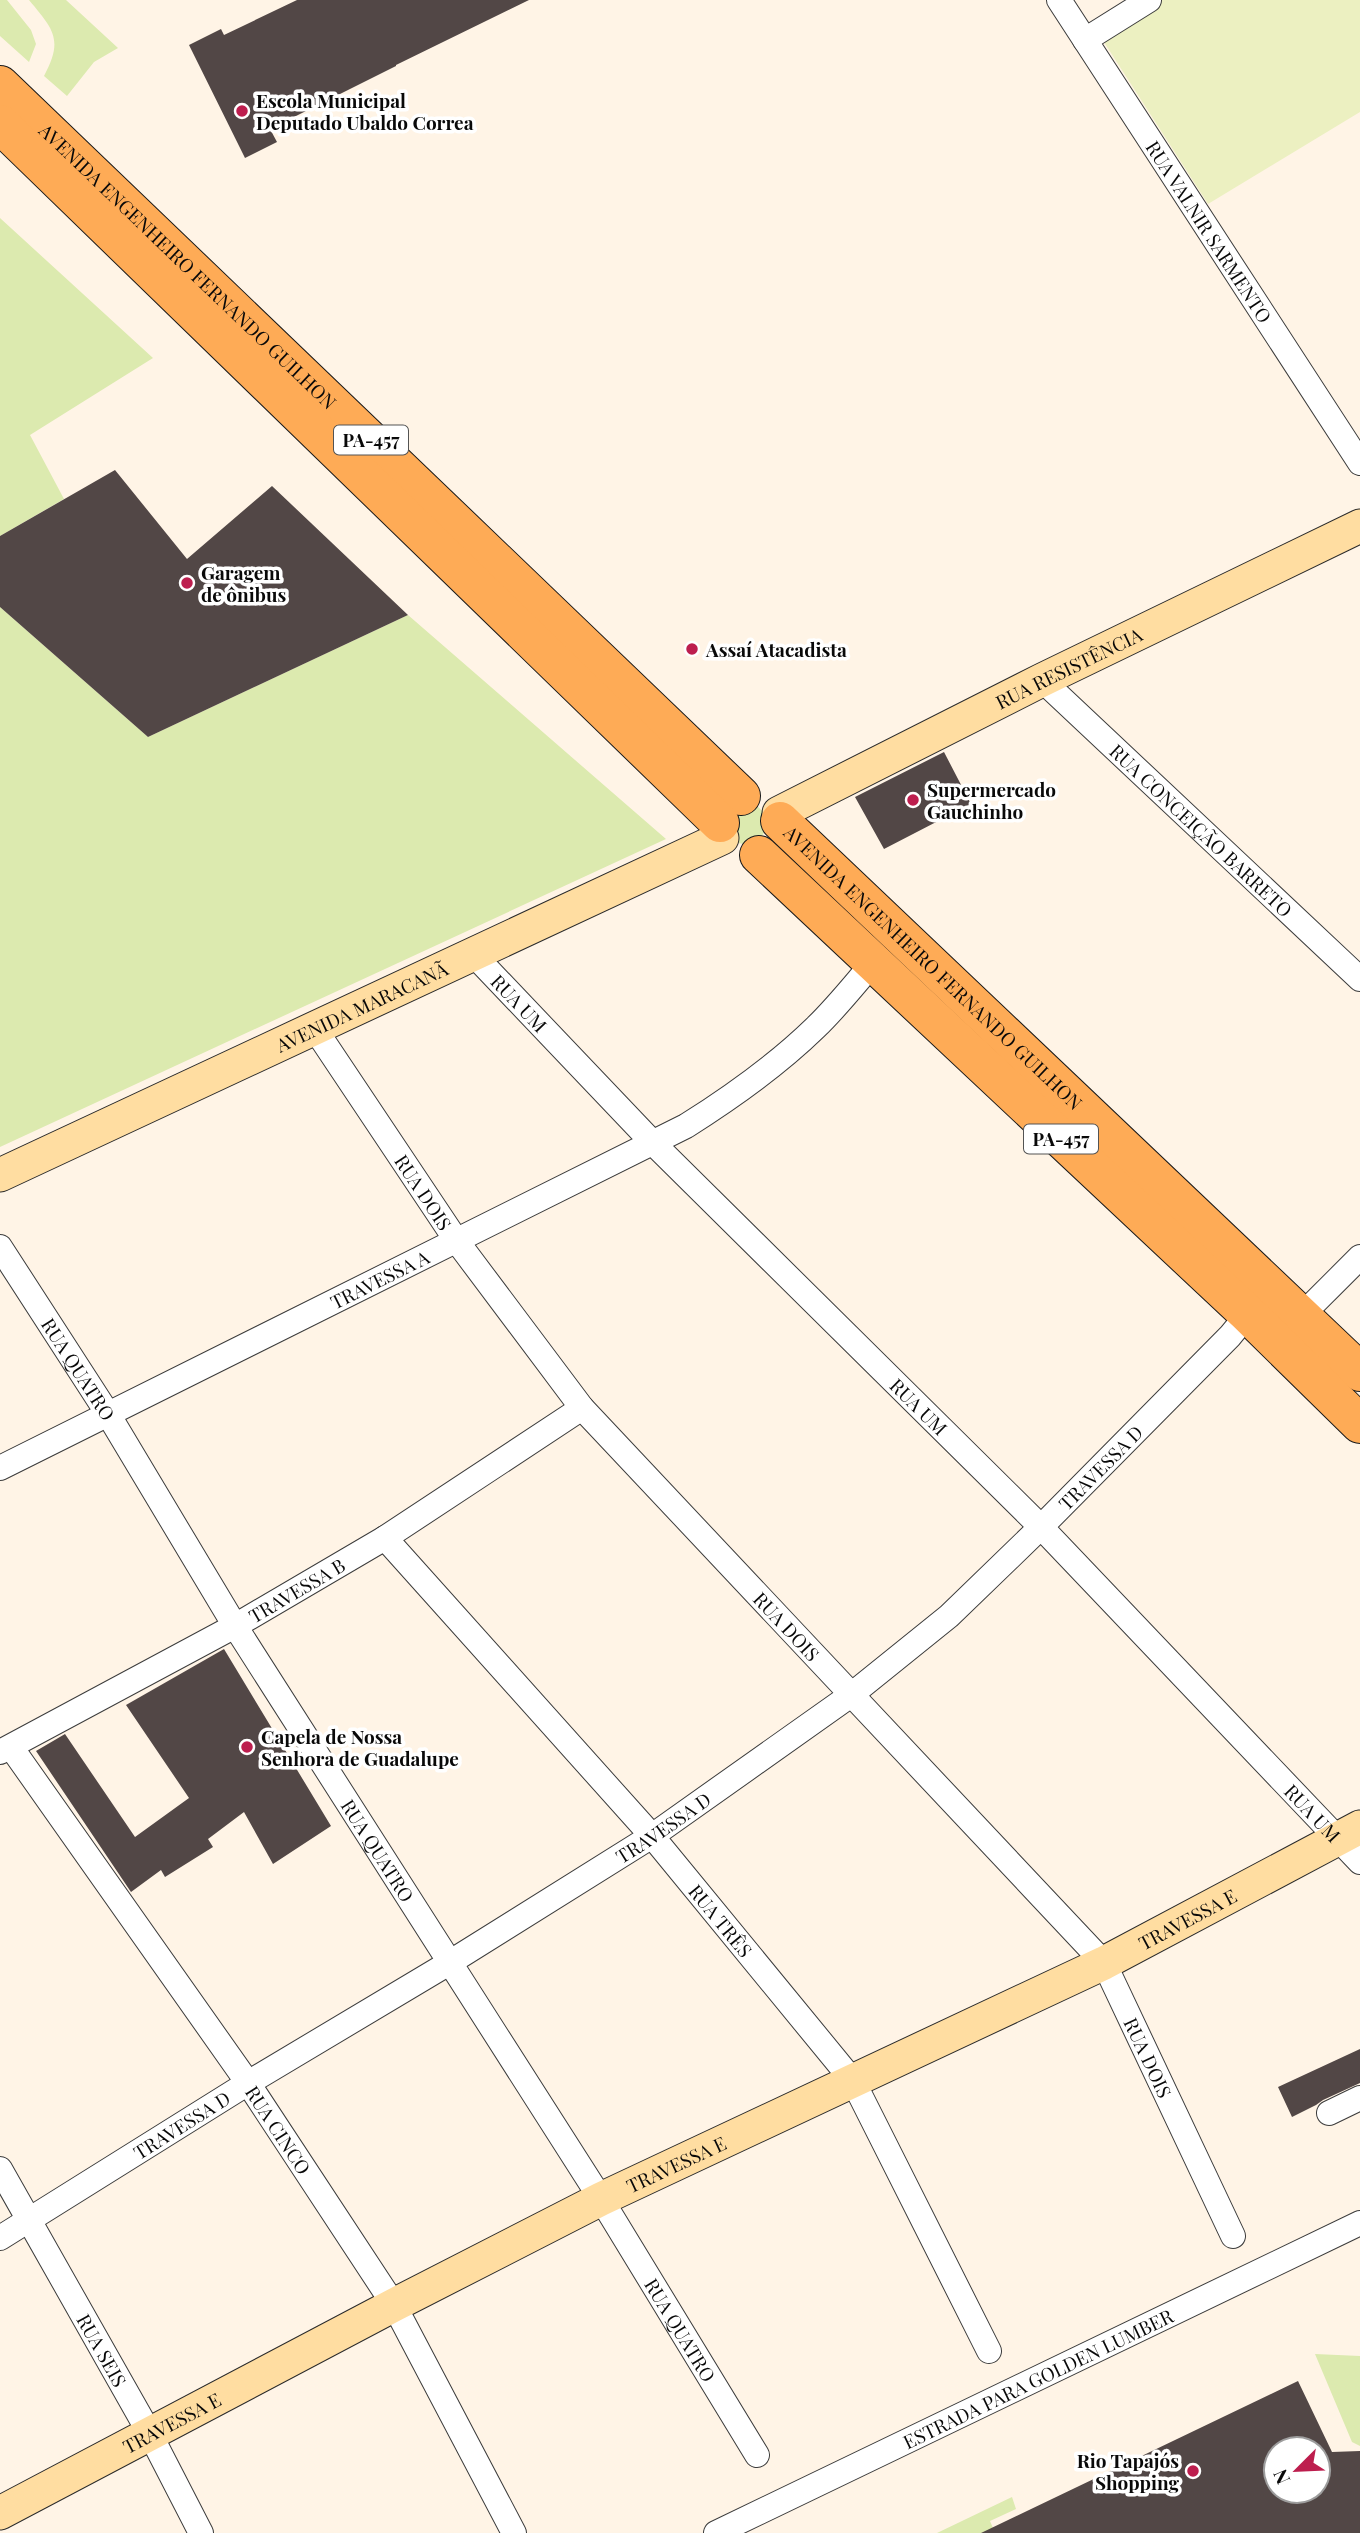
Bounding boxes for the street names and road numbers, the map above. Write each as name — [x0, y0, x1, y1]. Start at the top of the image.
street label: AVENIDA ENGENHEIRO FERNANDO GUILHON — [33, 116, 343, 414]
street label: RUA VALNIR SARMENTO — [1141, 135, 1278, 328]
road number: PA-457 — [334, 426, 408, 454]
street label: RUA RESISTÊNCIA — [991, 620, 1147, 715]
street label: RUA CONCEIÇÃO BARRETO — [1105, 738, 1298, 922]
street label: AVENIDA ENGENHEIRO FERNANDO GUILHON — [778, 818, 1089, 1115]
street label: AVENIDA MARACANÃ — [271, 955, 453, 1058]
street label: RUA UM — [486, 968, 553, 1037]
road number: PA-457 — [1024, 1124, 1098, 1154]
street label: RUA DOIS — [389, 1149, 459, 1235]
street label: TRAVESSA A — [326, 1243, 434, 1314]
street label: RUA QUATRO — [36, 1313, 121, 1425]
street label: RUA UM — [885, 1372, 953, 1441]
street label: TRAVESSA D — [1052, 1419, 1148, 1515]
street label: TRAVESSA B — [244, 1551, 350, 1628]
street label: RUA DOIS — [748, 1586, 826, 1666]
street label: RUA UM — [1279, 1778, 1347, 1847]
street label: TRAVESSA D — [611, 1786, 716, 1869]
street label: RUA QUATRO — [336, 1794, 421, 1906]
street label: RUA TRÊS — [683, 1878, 759, 1962]
street label: TRAVESSA E — [1134, 1882, 1241, 1955]
street label: RUA DOIS — [1118, 2013, 1179, 2102]
street label: RUA CINCO — [240, 2080, 317, 2179]
street label: TRAVESSA D — [128, 2085, 235, 2165]
street label: TRAVESSA E — [622, 2129, 730, 2198]
street label: RUA QUATRO — [639, 2273, 722, 2386]
street label: ESTRADA PARA GOLDEN LUMBER — [898, 2302, 1178, 2454]
street label: RUA SEIS — [71, 2309, 133, 2391]
street label: TRAVESSA E — [118, 2386, 225, 2459]

